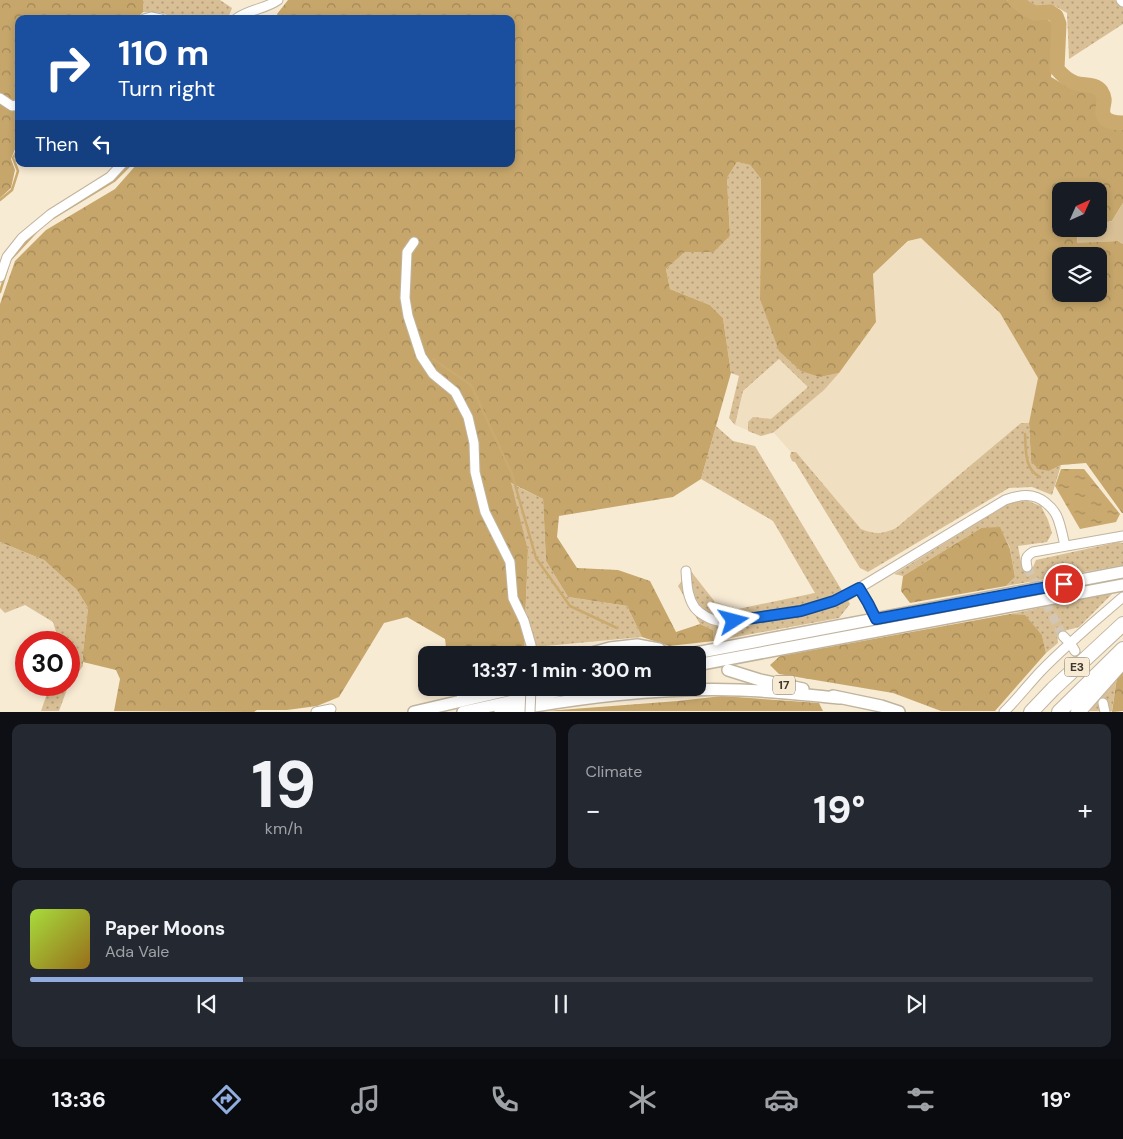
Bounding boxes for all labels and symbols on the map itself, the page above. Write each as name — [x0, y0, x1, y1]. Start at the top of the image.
north arrow — [1052, 182, 1108, 238]
pin — [1043, 563, 1085, 605]
position arrow — [707, 594, 759, 646]
speed limit sign: 30 — [15, 631, 80, 696]
road number: E3 — [1064, 658, 1090, 676]
road number: 17 — [773, 676, 795, 694]

